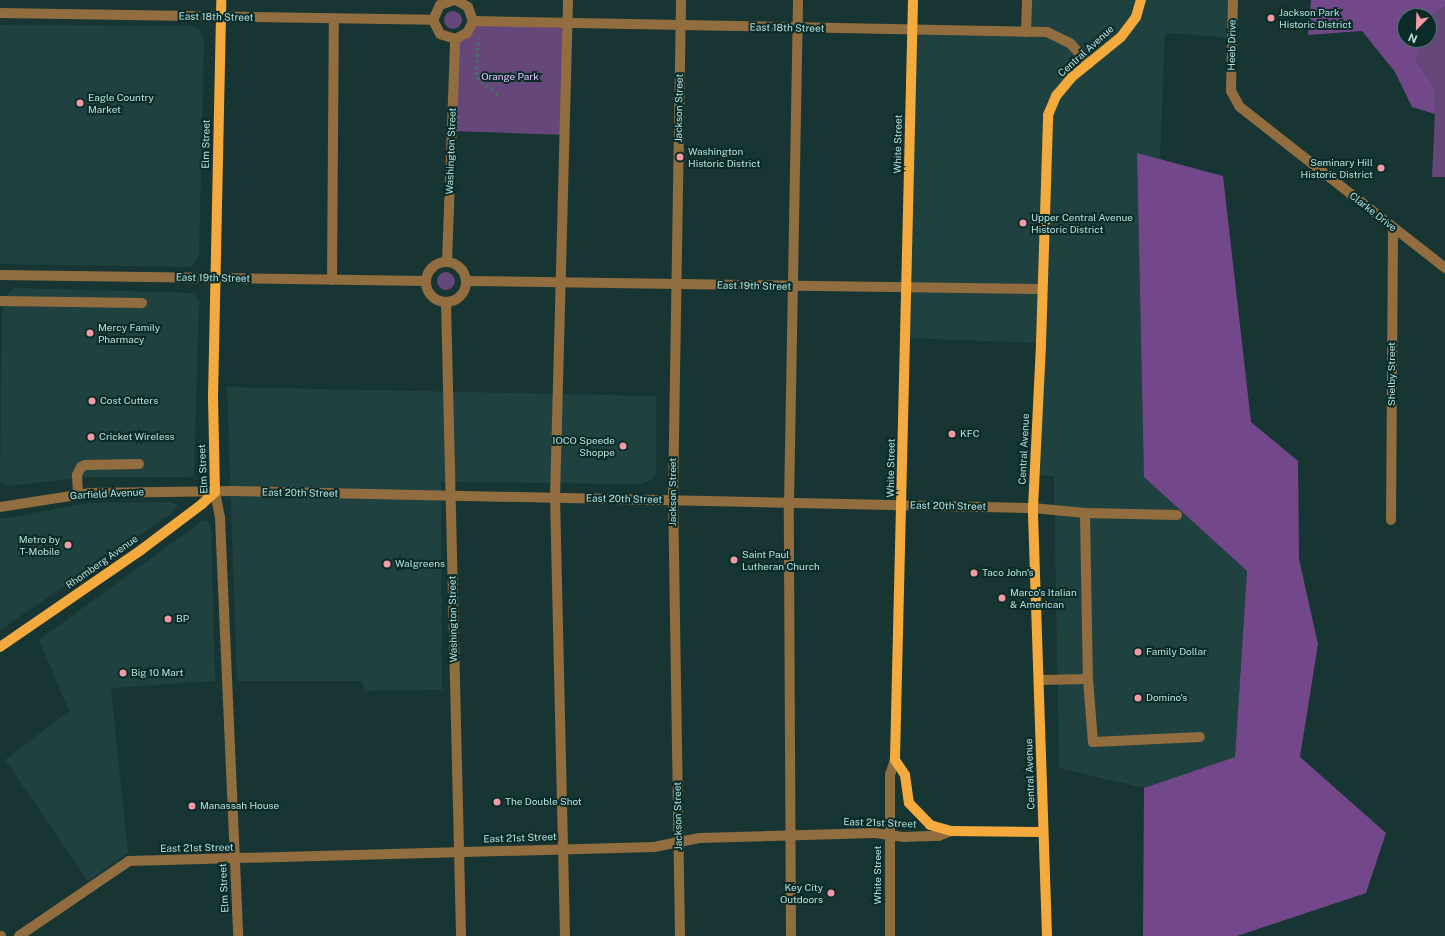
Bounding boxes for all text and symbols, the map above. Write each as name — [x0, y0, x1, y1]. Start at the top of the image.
place label: Jackson Park Historic District — [1279, 6, 1351, 30]
north arrow — [1397, 8, 1437, 48]
street label: East 18th Street — [179, 10, 253, 24]
marker: Jackson Park Historic District — [1266, 13, 1276, 23]
street label: Heeb Drive — [1226, 19, 1238, 71]
street label: East 18th Street — [750, 21, 824, 35]
street label: Central Avenue — [1056, 23, 1116, 79]
text: N — [1406, 31, 1419, 45]
park label: Orange Park — [481, 71, 539, 83]
street label: Jackson Street — [672, 74, 686, 142]
place label: Eagle Country Market — [88, 91, 154, 114]
marker: Eagle Country Market — [75, 98, 85, 108]
street label: Washington Street — [443, 107, 459, 195]
street label: White Street — [891, 114, 905, 174]
street label: Elm Street — [200, 119, 212, 169]
place label: Washington Historic District — [688, 145, 760, 168]
marker: Washington Historic District — [675, 152, 685, 162]
place label: Seminary Hill Historic District — [1301, 156, 1373, 180]
marker: Seminary Hill Historic District — [1376, 163, 1386, 173]
street label: Clarke Drive — [1347, 190, 1399, 234]
place label: Upper Central Avenue Historic District — [1031, 211, 1133, 234]
marker: Upper Central Avenue Historic District — [1018, 218, 1028, 228]
street label: East 19th Street — [176, 271, 250, 285]
street label: East 19th Street — [717, 279, 791, 293]
place label: Mercy Family Pharmacy — [98, 321, 160, 344]
marker: Mercy Family Pharmacy — [85, 328, 95, 338]
street label: Shelby Street — [1386, 342, 1398, 406]
place label: Cost Cutters — [100, 395, 158, 407]
marker: Cost Cutters — [87, 396, 97, 406]
street label: Central Avenue — [1016, 413, 1032, 485]
place label: KFC — [960, 428, 980, 440]
marker: KFC — [947, 429, 957, 439]
place label: Cricket Wireless — [99, 431, 175, 443]
marker: Cricket Wireless — [86, 432, 96, 442]
place label: IOCO Speede Shoppe — [553, 434, 615, 458]
street label: White Street — [884, 438, 898, 498]
marker: IOCO Speede Shoppe — [618, 441, 628, 451]
street label: Elm Street — [196, 444, 210, 494]
street label: Jackson Street — [667, 458, 679, 526]
street label: Garfield Avenue — [70, 486, 144, 502]
street label: East 20th Street — [262, 486, 338, 500]
street label: East 20th Street — [586, 492, 662, 506]
street label: East 20th Street — [910, 499, 986, 513]
place label: Metro by T-Mobile — [19, 533, 60, 556]
street label: Rhomberg Avenue — [64, 533, 140, 591]
marker: Metro by T-Mobile — [63, 540, 73, 550]
place label: Saint Paul Lutheran Church — [742, 548, 820, 572]
marker: Saint Paul Lutheran Church — [729, 555, 739, 565]
place label: Walgreens — [395, 558, 445, 570]
marker: Walgreens — [382, 559, 392, 569]
place label: Taco John's — [982, 567, 1034, 579]
marker: Taco John's — [969, 568, 979, 578]
street label: Washington Street — [446, 576, 460, 662]
place label: Marco's Italian & American — [1010, 586, 1077, 610]
marker: Marco's Italian & American — [997, 593, 1007, 603]
place label: BP — [176, 613, 189, 625]
marker: BP — [163, 614, 173, 624]
place label: Family Dollar — [1146, 646, 1207, 658]
marker: Family Dollar — [1133, 647, 1143, 657]
place label: Big 10 Mart — [131, 667, 183, 679]
marker: Big 10 Mart — [118, 668, 128, 678]
place label: Domino's — [1146, 692, 1187, 704]
marker: Domino's — [1133, 693, 1143, 703]
street label: Central Avenue — [1023, 738, 1037, 810]
street label: Jackson Street — [671, 782, 685, 850]
place label: The Double Shot — [505, 796, 582, 808]
marker: The Double Shot — [492, 797, 502, 807]
place label: Manassah House — [200, 800, 279, 812]
marker: Manassah House — [187, 801, 197, 811]
street label: East 21st Street — [843, 816, 917, 830]
street label: East 21st Street — [483, 831, 557, 845]
street label: East 21st Street — [160, 841, 234, 855]
street label: White Street — [872, 846, 884, 904]
street label: Elm Street — [217, 863, 231, 913]
place label: Key City Outdoors — [780, 881, 823, 904]
marker: Key City Outdoors — [826, 888, 836, 898]

